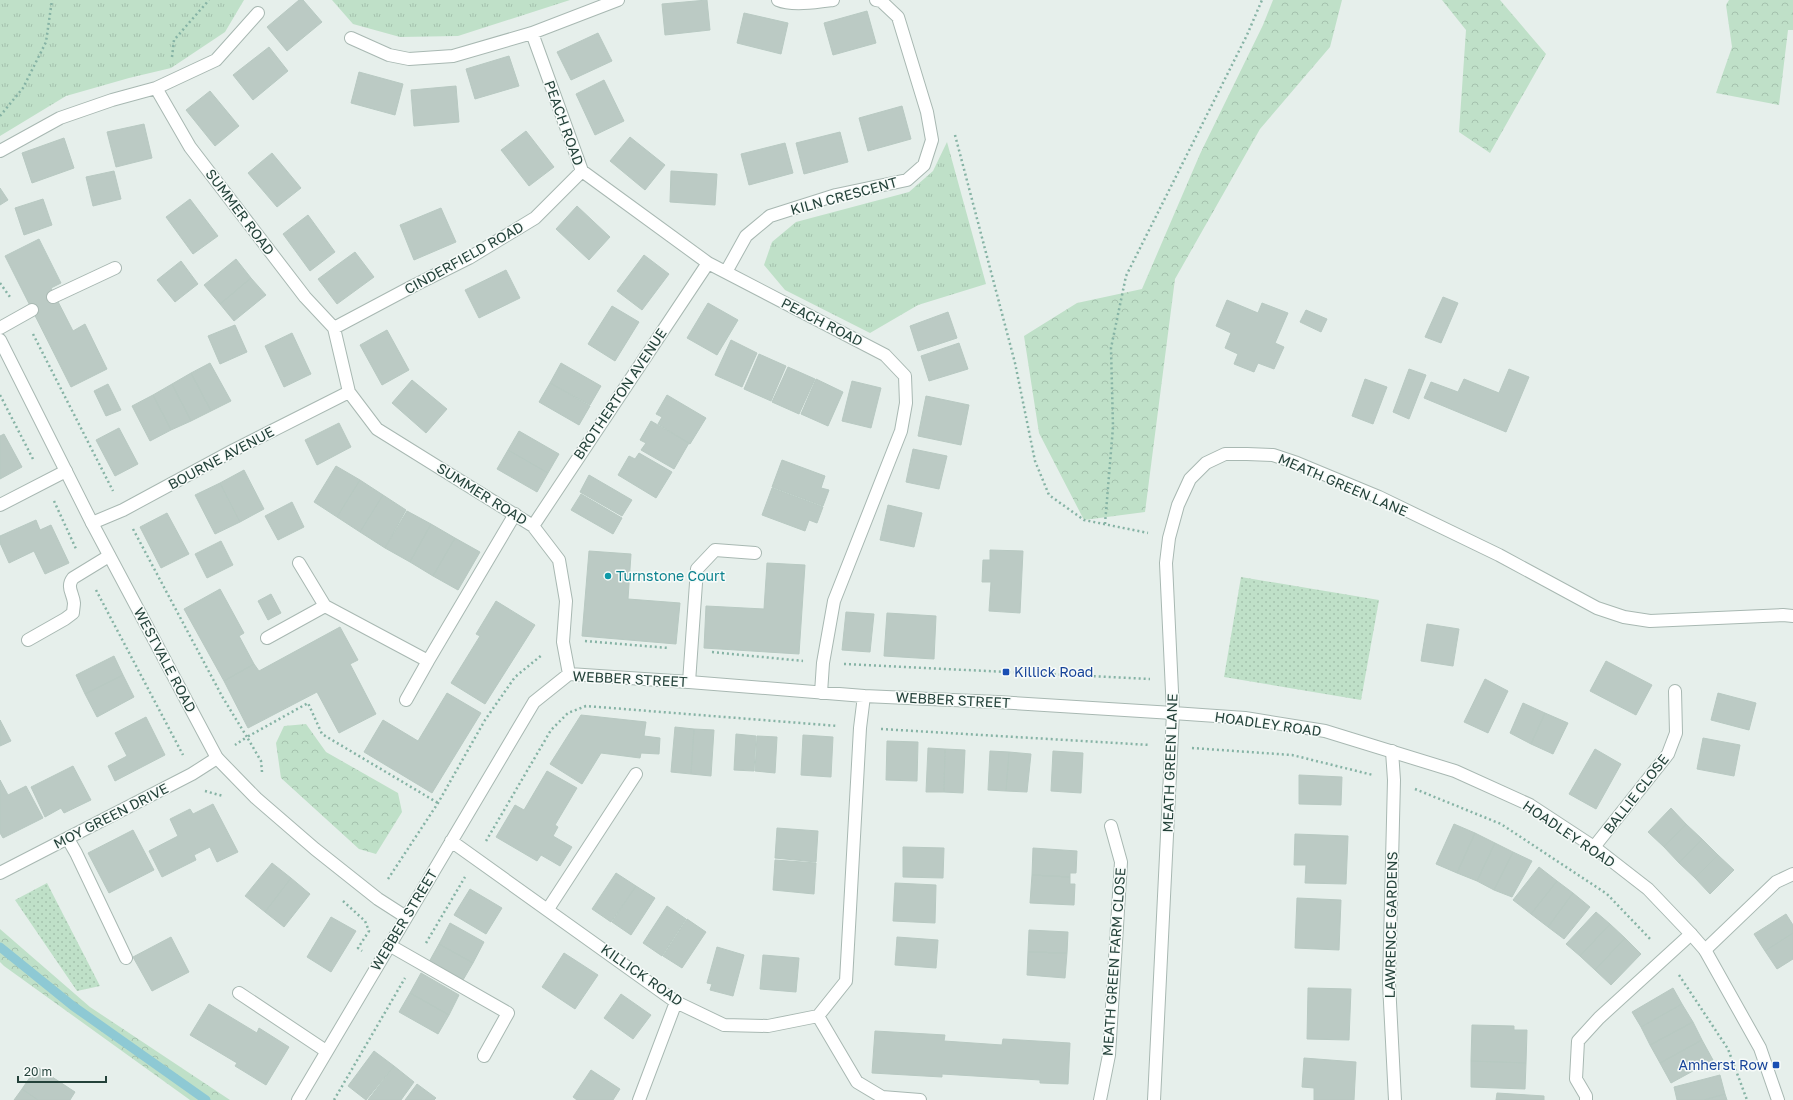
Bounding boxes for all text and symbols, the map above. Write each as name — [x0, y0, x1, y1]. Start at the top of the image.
street label: PEACH ROAD — [541, 78, 588, 168]
street label: SUMMER ROAD — [202, 165, 278, 258]
street label: KILN CRESCENT — [788, 173, 900, 218]
street label: CINDERFIELD ROAD — [401, 218, 526, 297]
street label: PEACH ROAD — [779, 294, 866, 349]
street label: BROTHERTON AVENUE — [569, 325, 670, 463]
street label: BOURNE AVENUE — [165, 422, 277, 493]
street label: MEATH GREEN LANE — [1276, 450, 1411, 520]
street label: SUMMER ROAD — [434, 459, 531, 528]
place label: Turnstone Court — [616, 567, 725, 584]
marker: Turnstone Court — [603, 571, 613, 581]
street label: WESTVALE ROAD — [131, 604, 200, 715]
place label: Killick Road — [1014, 663, 1093, 680]
street label: WEBBER STREET — [572, 667, 688, 690]
marker: Killick Road — [1001, 667, 1011, 677]
street label: WEBBER STREET — [895, 688, 1011, 711]
street label: MEATH GREEN LANE — [1159, 693, 1180, 833]
street label: HOADLEY ROAD — [1214, 708, 1323, 739]
street label: BALLIE CLOSE — [1599, 751, 1672, 837]
street label: MOY GREEN DRIVE — [50, 779, 171, 852]
street label: HOADLEY ROAD — [1520, 796, 1619, 871]
street label: LAWRENCE GARDENS — [1381, 851, 1400, 999]
street label: WEBBER STREET — [367, 866, 441, 974]
street label: MEATH GREEN FARM CLOSE — [1098, 867, 1129, 1057]
street label: KILLICK ROAD — [598, 940, 686, 1009]
place label: Amherst Row — [1679, 1056, 1768, 1073]
scale bar — [18, 1058, 106, 1084]
marker: Amherst Row — [1771, 1060, 1781, 1070]
text: 20 m — [24, 1064, 52, 1079]

